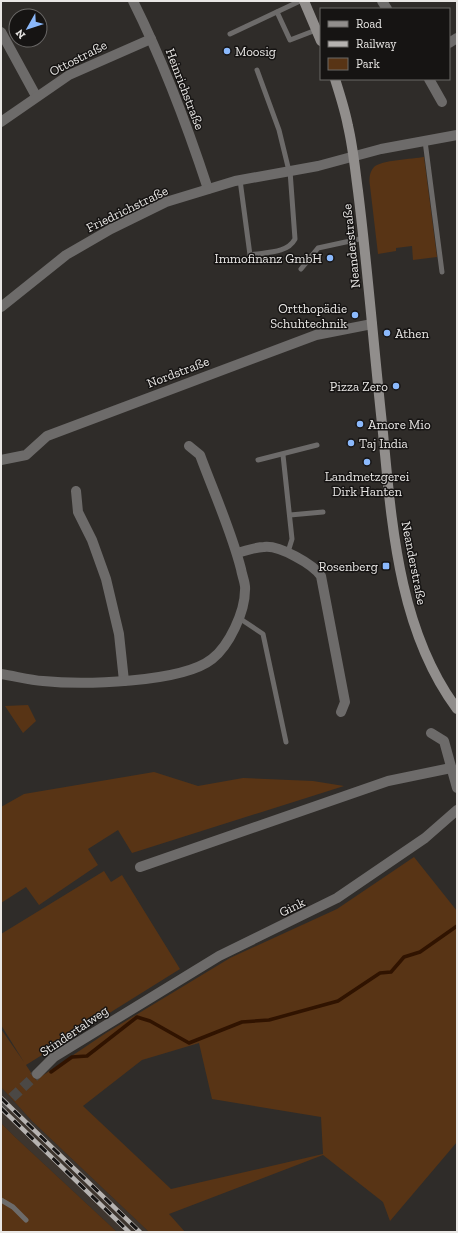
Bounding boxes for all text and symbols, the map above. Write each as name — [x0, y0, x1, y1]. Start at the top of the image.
north arrow — [8, 8, 48, 48]
legend — [320, 8, 450, 80]
text: Road — [356, 17, 382, 31]
text: N — [13, 26, 28, 41]
street label: Ottostraße — [47, 37, 109, 79]
text: Railway — [356, 37, 397, 51]
place label: Moosig — [235, 44, 276, 59]
street label: Heinrichstraße — [163, 46, 207, 132]
marker: Moosig — [222, 46, 232, 56]
text: Park — [356, 57, 381, 71]
street label: Friedrichstraße — [84, 183, 170, 235]
street label: Neanderstraße — [339, 203, 363, 289]
place label: Immofinanz GmbH — [214, 251, 322, 266]
marker: Immofinanz GmbH — [325, 253, 335, 263]
place label: Ortthopädie Schuhtechnik — [270, 301, 347, 331]
marker: Ortthopädie Schuhtechnik — [350, 310, 360, 320]
place label: Athen — [395, 326, 429, 341]
marker: Athen — [382, 328, 392, 338]
street label: Nordstraße — [145, 353, 211, 391]
place label: Pizza Zero — [330, 379, 388, 394]
marker: Pizza Zero — [391, 381, 401, 391]
place label: Amore Mio — [368, 417, 431, 432]
marker: Amore Mio — [355, 419, 365, 429]
place label: Taj India — [359, 436, 409, 452]
marker: Taj India — [346, 438, 356, 448]
marker: Landmetzgerei Dirk Hanten — [362, 457, 372, 467]
place label: Landmetzgerei Dirk Hanten — [325, 469, 410, 499]
street label: Neanderstraße — [399, 520, 429, 606]
place label: Rosenberg — [319, 559, 378, 574]
marker: Rosenberg — [381, 561, 391, 571]
street label: Gink — [277, 894, 308, 920]
street label: Stindertalweg — [37, 1003, 111, 1059]

